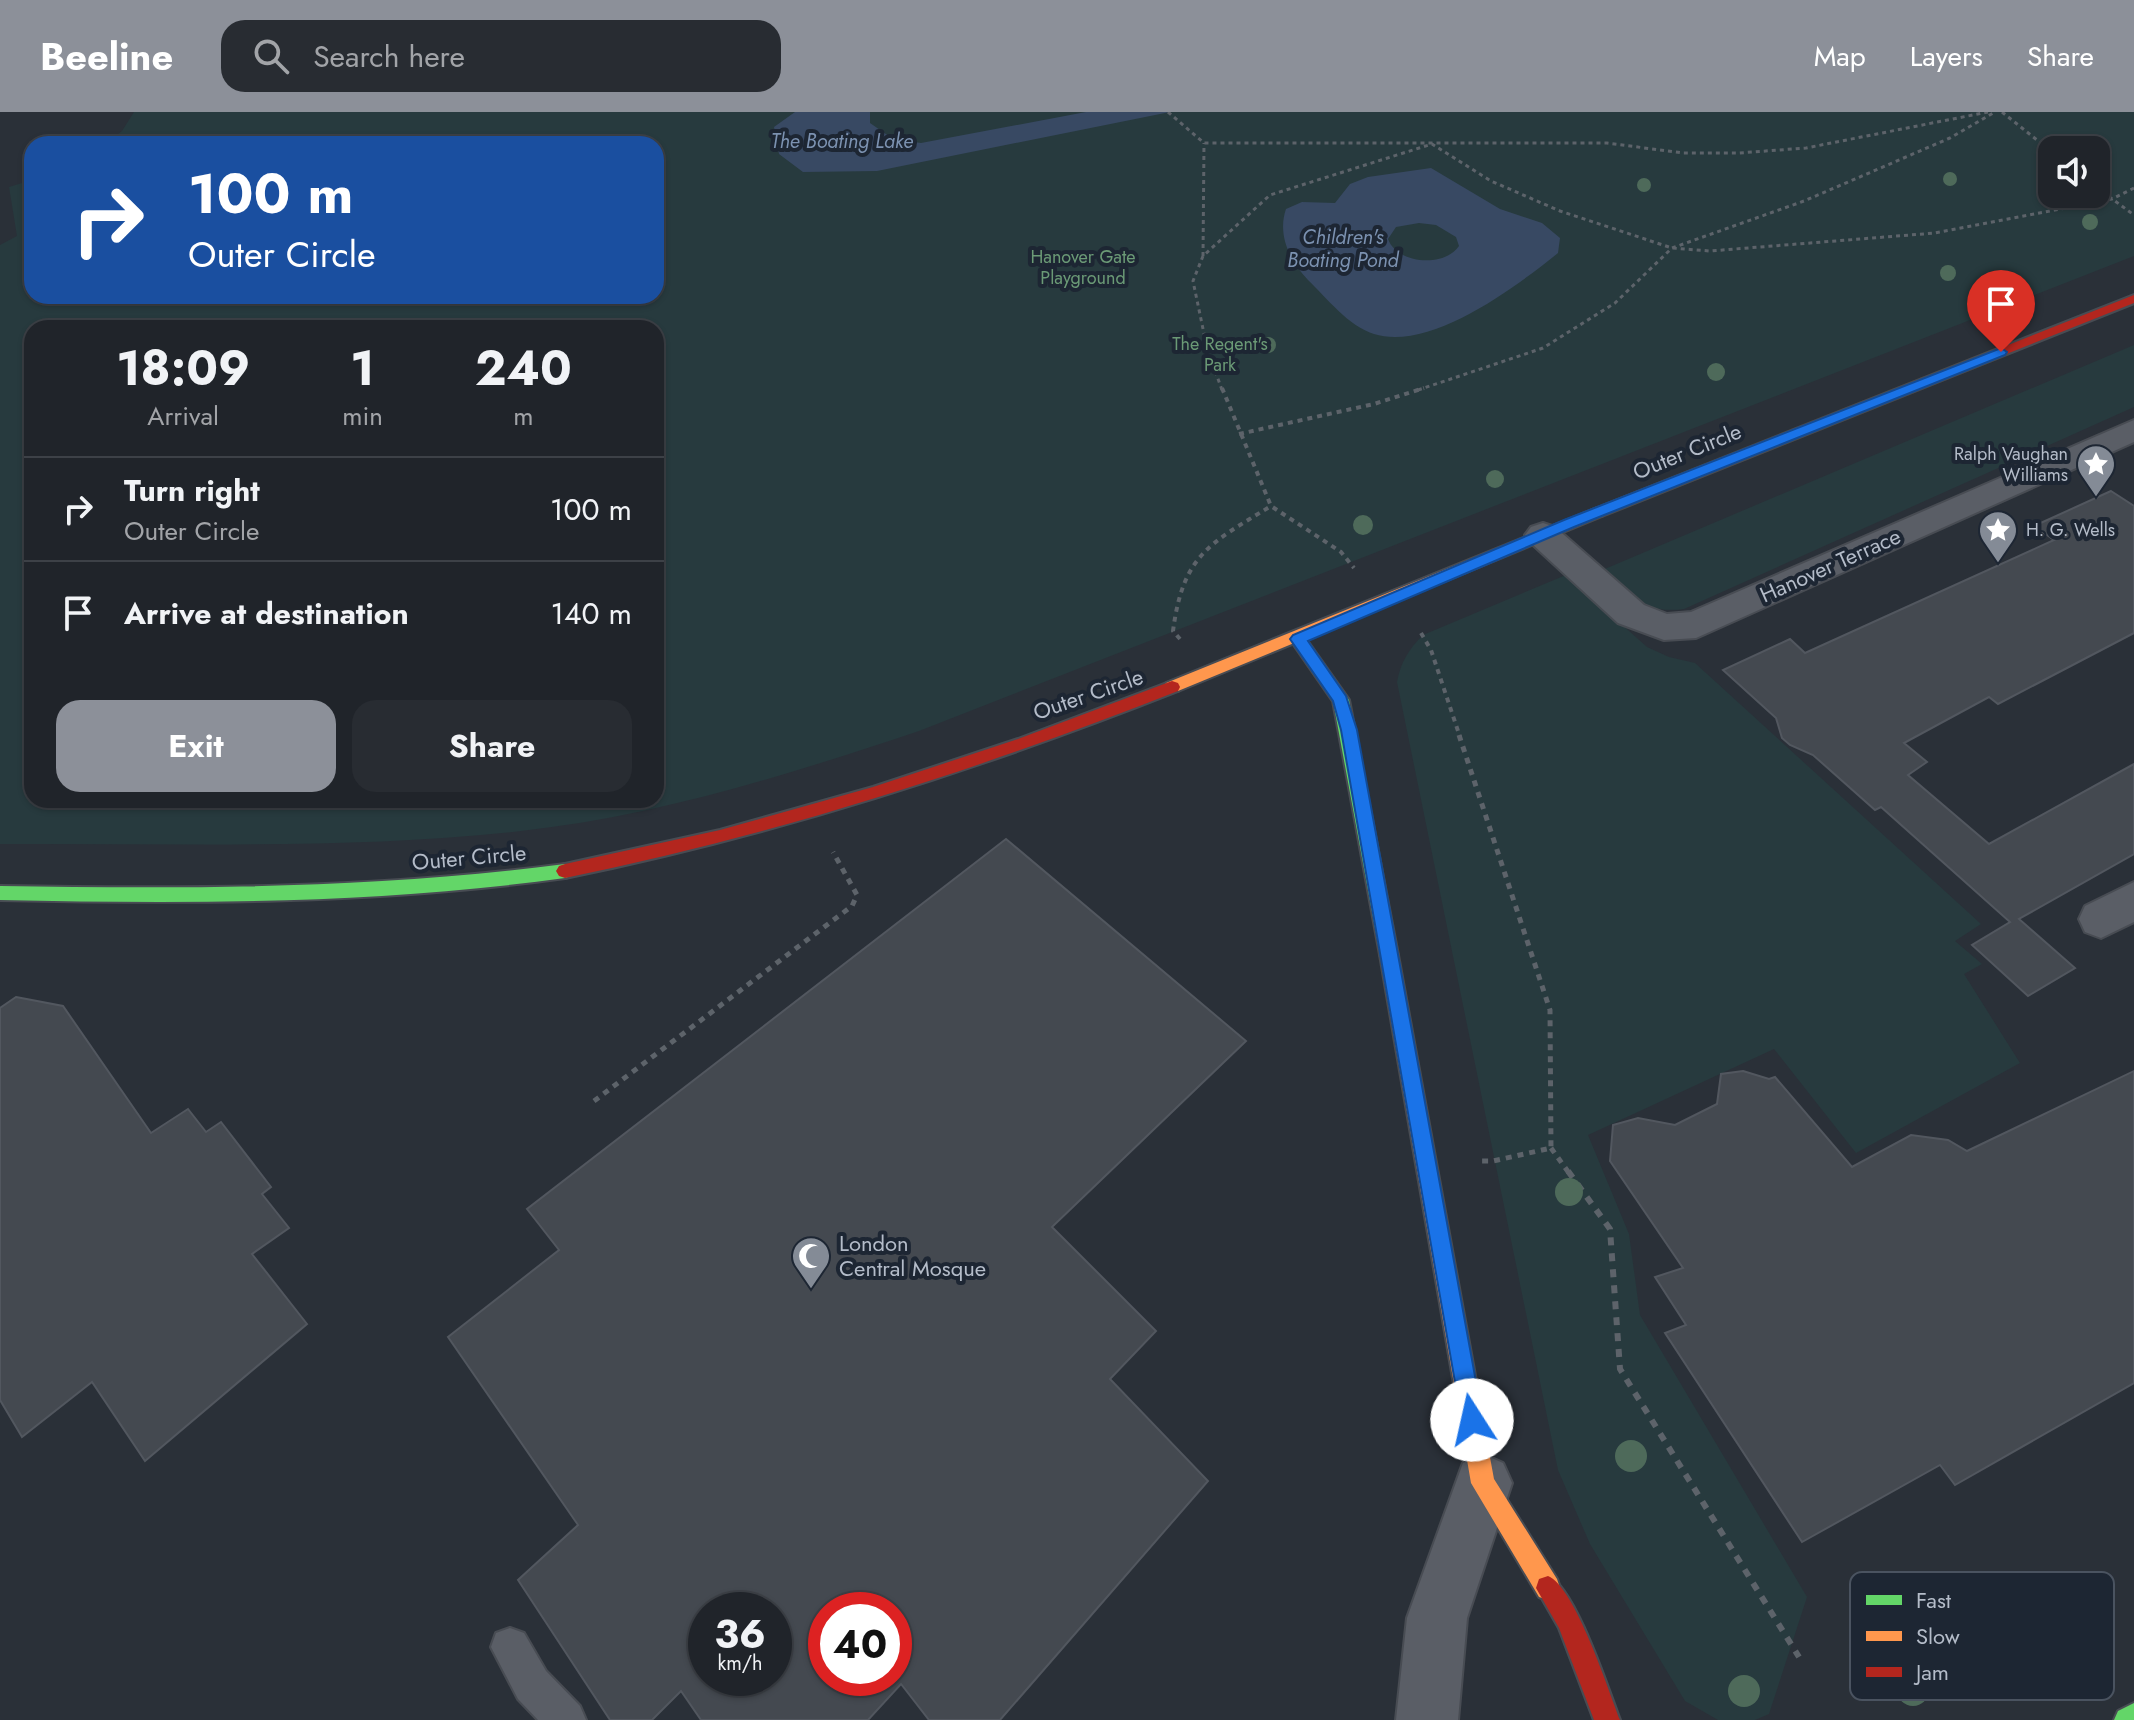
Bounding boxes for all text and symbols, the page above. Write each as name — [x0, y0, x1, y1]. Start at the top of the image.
search box — [221, 20, 781, 92]
text: Beeline — [40, 29, 173, 84]
icon: search — [249, 34, 293, 78]
text: Search here — [313, 35, 465, 78]
text: Map — [1814, 36, 1866, 77]
text: Layers — [1910, 36, 1983, 77]
text: Share — [2027, 36, 2094, 77]
water label: The Boating Lake — [771, 127, 913, 156]
map controls — [2038, 136, 2110, 208]
button: sound — [2038, 136, 2110, 208]
text: 100 m — [188, 153, 353, 234]
icon: right — [56, 168, 160, 272]
water label: Children's Boating Pond — [1287, 223, 1400, 275]
text: Outer Circle — [188, 228, 376, 280]
park label: Hanover Gate Playground — [1030, 244, 1136, 291]
pin — [1967, 270, 2035, 352]
icon: arrive — [1979, 282, 2023, 326]
park label: The Regent's Park — [1172, 331, 1268, 378]
text: 18:09 — [116, 334, 250, 403]
text: 1 — [350, 334, 375, 403]
text: 240 — [475, 334, 572, 403]
text: Arrival — [147, 397, 219, 435]
text: min — [342, 397, 383, 435]
text: m — [513, 397, 534, 435]
street label: Outer Circle — [1628, 415, 1746, 487]
place label: Ralph Vaughan Williams — [1954, 441, 2068, 488]
place icon: Ralph Vaughan Williams — [2075, 443, 2117, 498]
text: Turn right — [124, 469, 260, 512]
icon: right — [56, 487, 100, 531]
text: 100 m — [550, 488, 632, 531]
place icon: H. G. Wells — [1977, 509, 2019, 564]
text: Outer Circle — [124, 512, 259, 550]
place label: H. G. Wells — [2026, 517, 2115, 543]
street label: Hanover Terrace — [1754, 520, 1906, 610]
icon: arrive — [56, 591, 100, 635]
text: Arrive at destination — [124, 592, 409, 635]
text: 140 m — [551, 592, 632, 635]
street label: Outer Circle — [1029, 660, 1147, 728]
button: Exit — [56, 700, 336, 792]
button: Share — [352, 700, 632, 792]
street label: Outer Circle — [411, 836, 527, 878]
place label: London Central Mosque — [839, 1227, 986, 1284]
mosque icon: London Central Mosque — [790, 1235, 832, 1290]
position arrow — [1430, 1378, 1514, 1462]
legend — [1850, 1572, 2114, 1700]
text: Fast — [1916, 1584, 1952, 1616]
speed limit sign: 40 — [808, 1592, 912, 1696]
text: 36 — [714, 1605, 766, 1663]
text: Slow — [1916, 1620, 1960, 1652]
text: km/h — [717, 1649, 763, 1678]
text: Jam — [1913, 1656, 1949, 1688]

